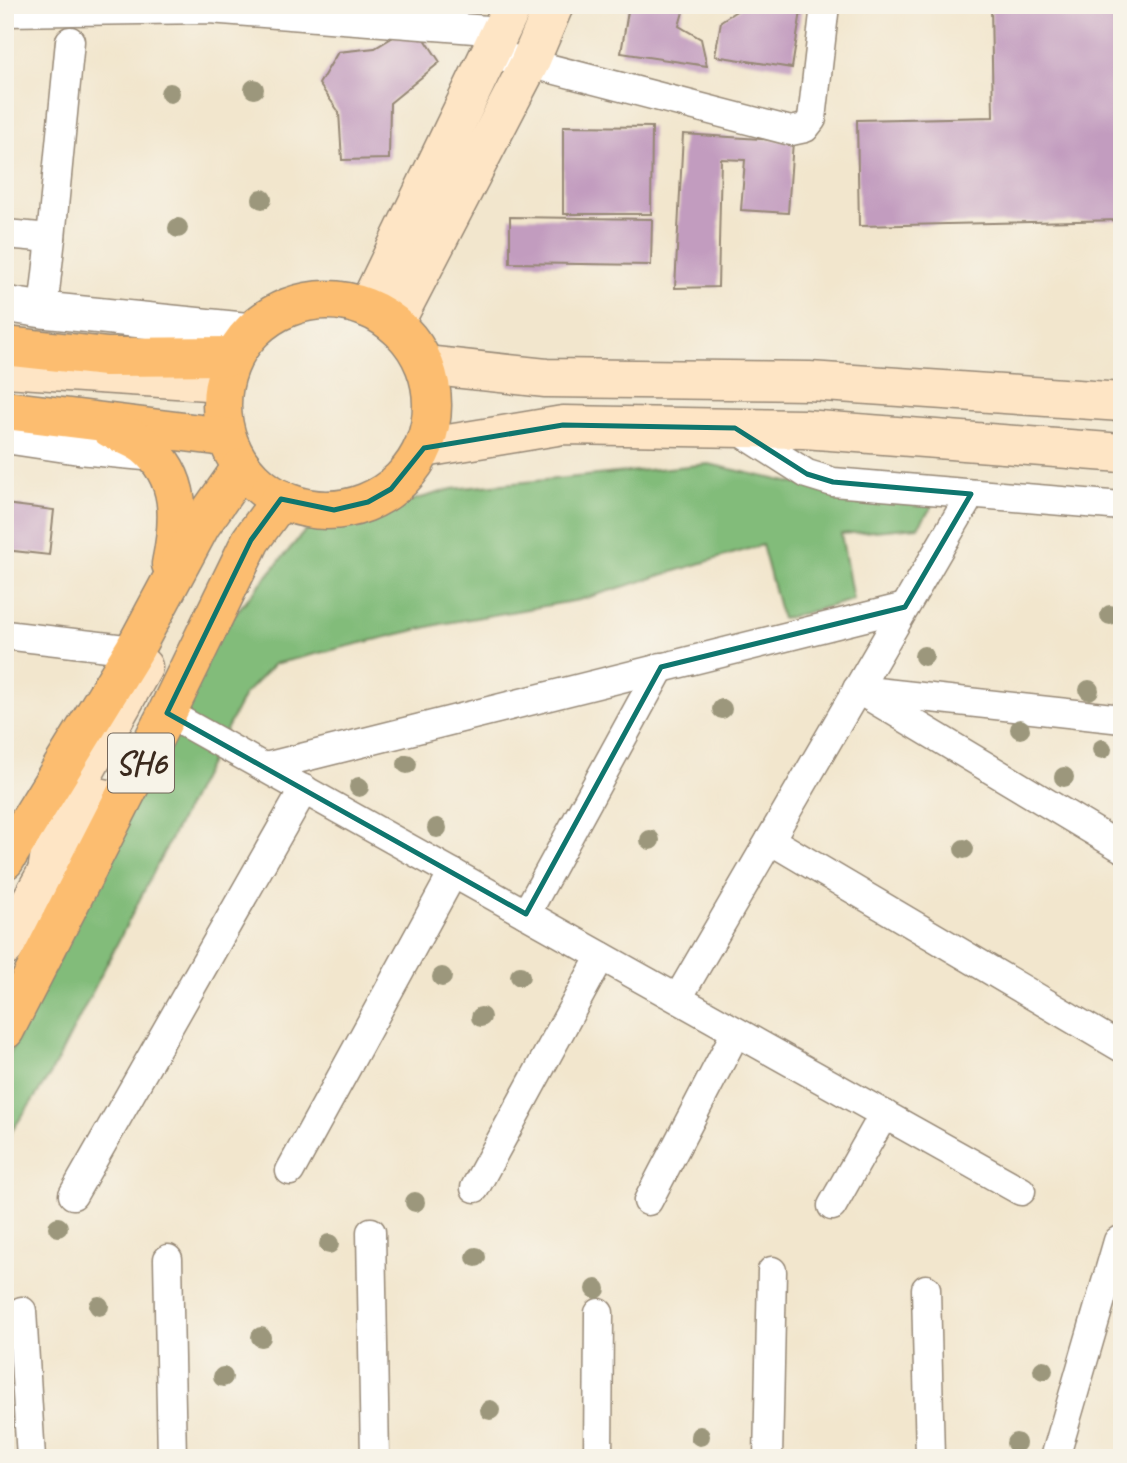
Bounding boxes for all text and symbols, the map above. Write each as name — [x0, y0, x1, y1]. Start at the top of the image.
road number: SH6 — [108, 734, 174, 792]

